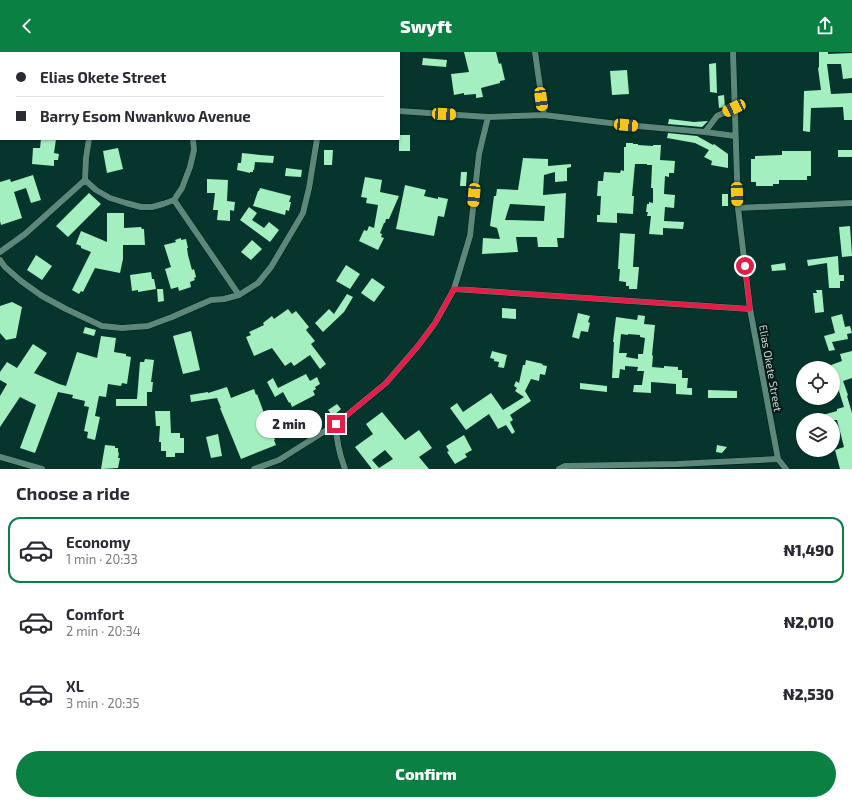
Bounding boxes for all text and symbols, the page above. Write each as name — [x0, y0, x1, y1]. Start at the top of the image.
icon: back — [16, 15, 38, 37]
text: Swyft — [400, 15, 452, 37]
icon: share — [814, 15, 836, 37]
text: Elias Okete Street — [40, 68, 166, 86]
car — [533, 86, 549, 112]
car — [721, 97, 747, 119]
text: Barry Esom Nwankwo Avenue — [40, 107, 251, 125]
car — [432, 107, 456, 121]
car — [614, 118, 638, 132]
car — [731, 182, 743, 206]
car — [467, 183, 481, 207]
route start — [736, 257, 754, 275]
street label: Elias Okete Street — [757, 324, 785, 412]
map controls — [796, 361, 840, 457]
button: locate — [796, 361, 840, 405]
callout: 2 min — [256, 410, 322, 438]
button: layers — [796, 413, 840, 457]
route end — [327, 415, 345, 433]
text: 2 min — [272, 416, 306, 432]
text: Choose a ride — [16, 482, 130, 504]
icon: car — [18, 532, 54, 568]
text: Economy — [66, 533, 131, 551]
text: ₦1,490 — [783, 541, 834, 559]
text: 1 min · 20:33 — [66, 551, 138, 567]
icon: car — [18, 604, 54, 640]
text: Comfort — [66, 605, 124, 623]
text: ₦2,010 — [784, 613, 834, 631]
text: 2 min · 20:34 — [66, 623, 141, 639]
icon: car — [18, 676, 54, 712]
text: XL — [66, 677, 84, 695]
text: ₦2,530 — [783, 685, 834, 703]
text: 3 min · 20:35 — [66, 695, 140, 711]
button: Confirm — [16, 751, 836, 797]

